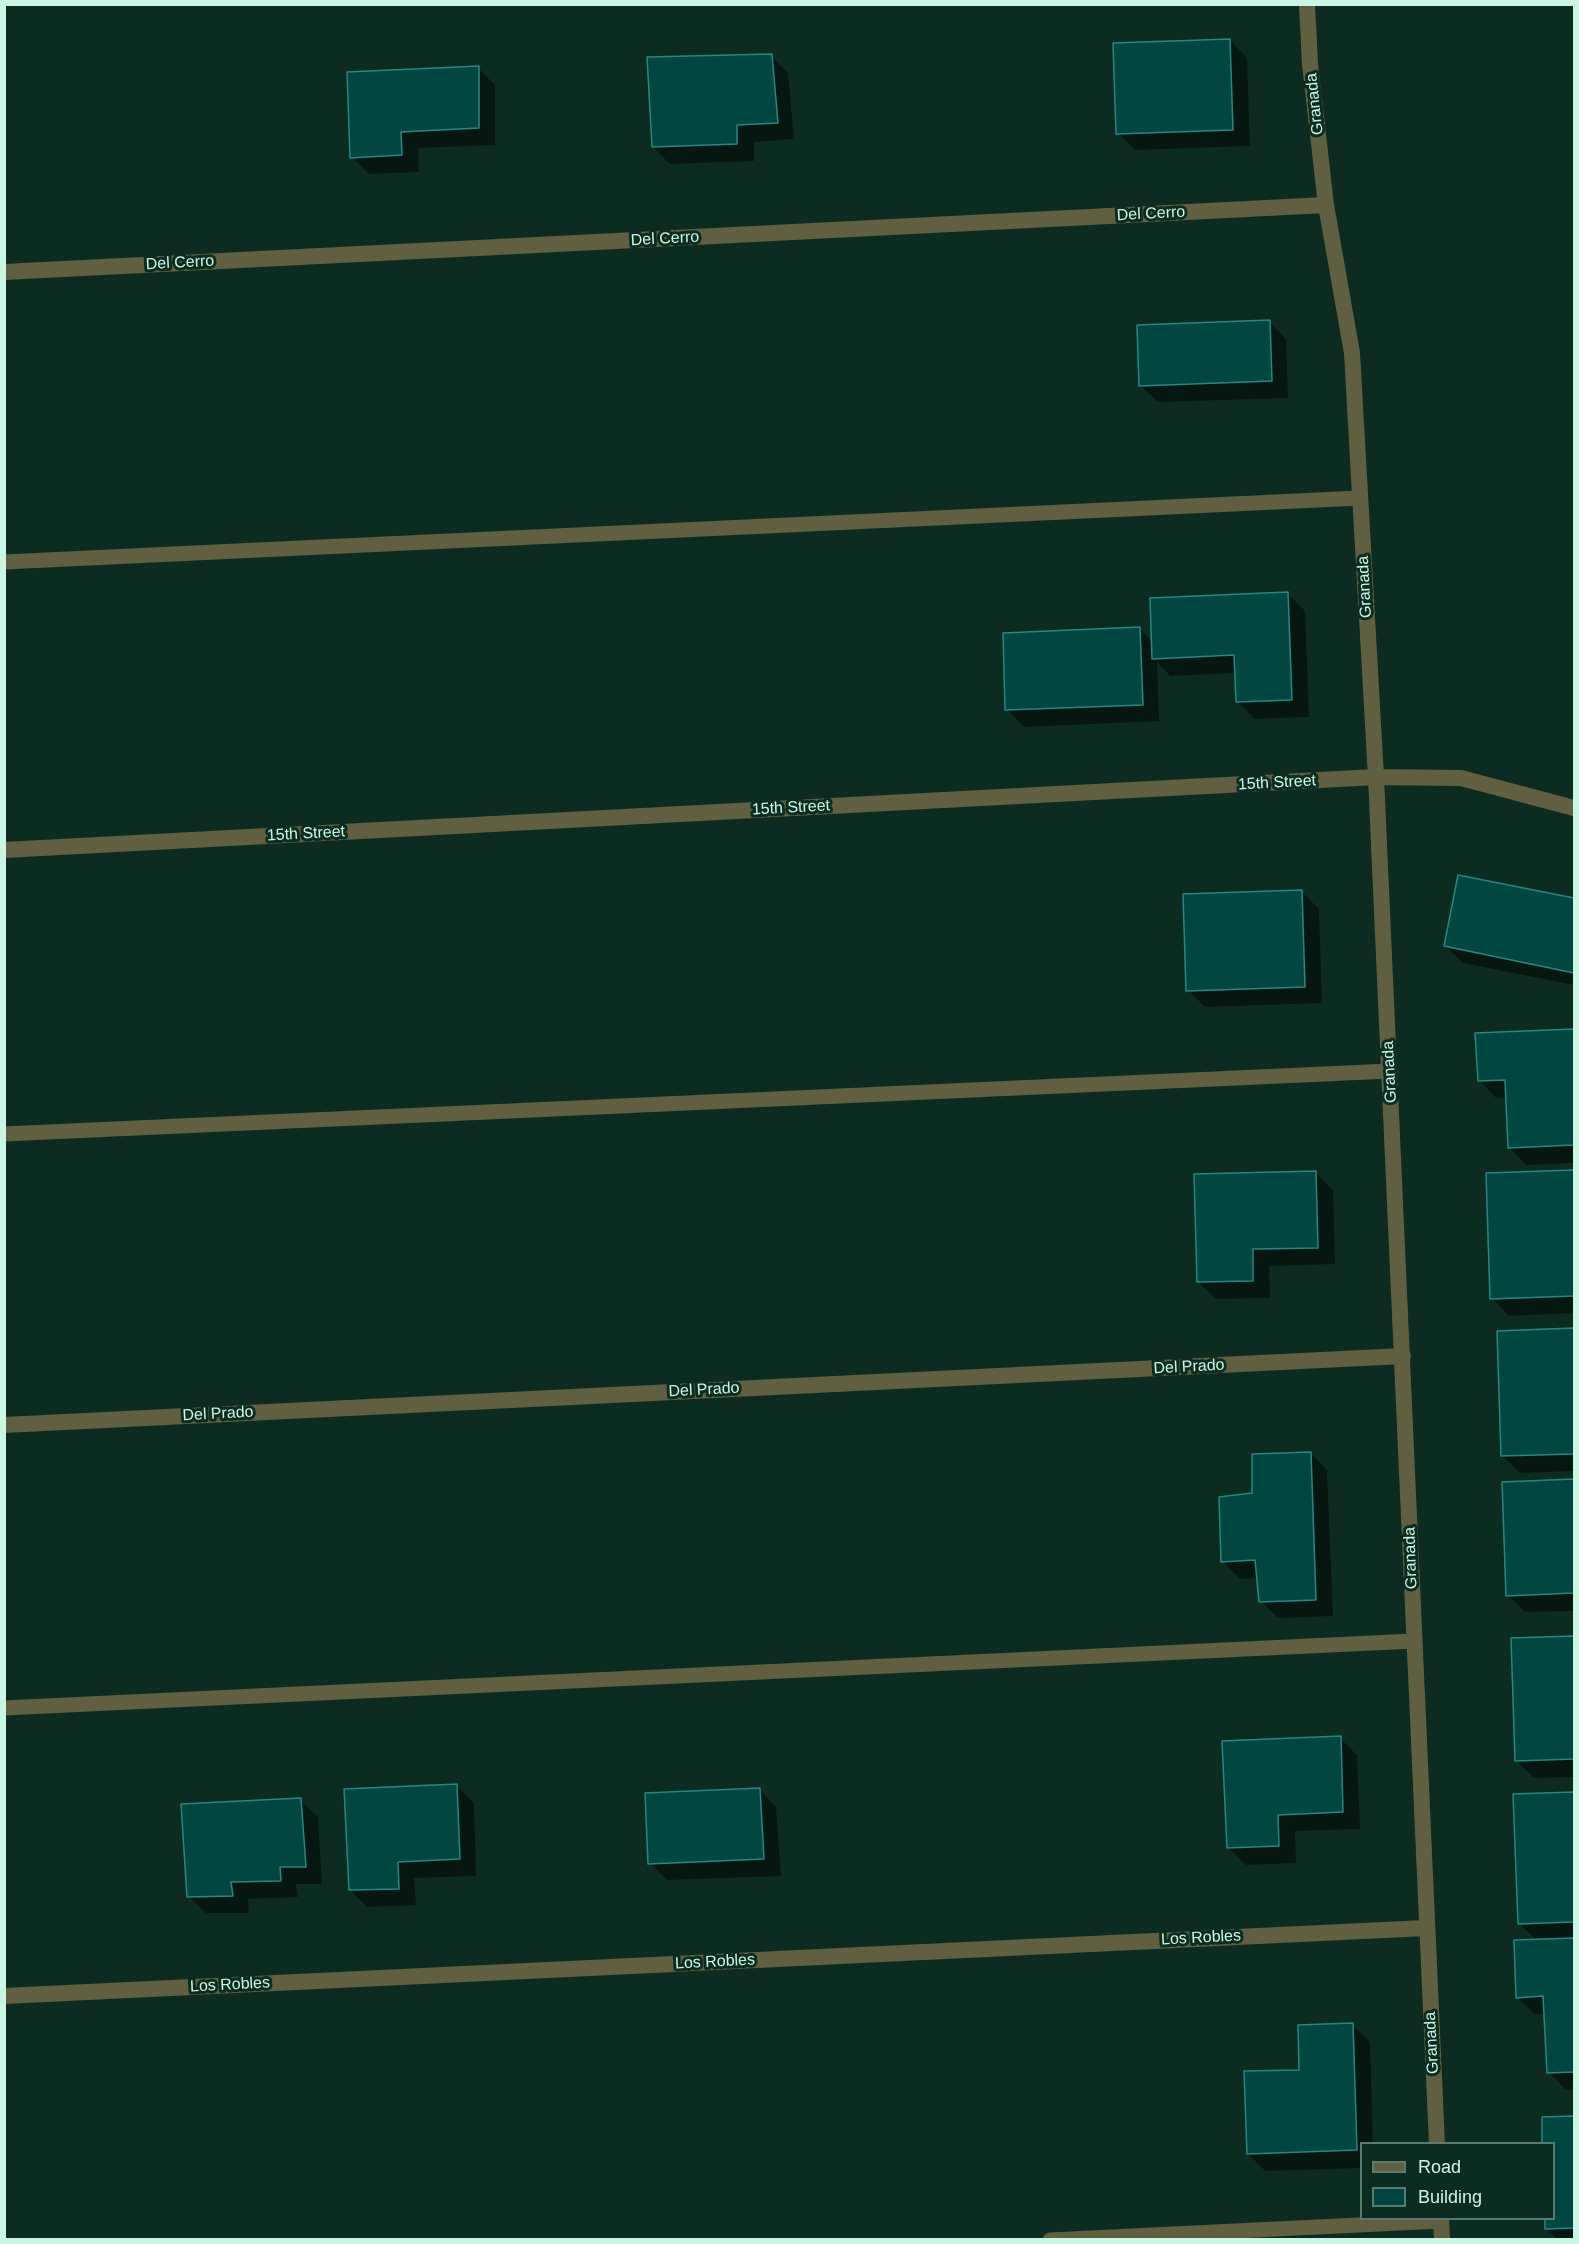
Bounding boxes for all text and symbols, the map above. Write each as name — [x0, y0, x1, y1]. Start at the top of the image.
street label: Granada — [1302, 72, 1328, 136]
street label: Del Cerro — [1116, 203, 1186, 225]
street label: Del Cerro — [630, 228, 700, 250]
street label: Del Cerro — [145, 252, 215, 274]
street label: Granada — [1354, 555, 1376, 619]
street label: 15th Street — [1237, 771, 1317, 795]
street label: 15th Street — [751, 796, 831, 820]
street label: 15th Street — [266, 822, 346, 846]
street label: Granada — [1379, 1040, 1401, 1104]
street label: Del Prado — [1153, 1356, 1225, 1378]
street label: Del Prado — [668, 1379, 740, 1401]
street label: Del Prado — [182, 1403, 254, 1425]
street label: Granada — [1400, 1527, 1422, 1589]
street label: Los Robles — [1161, 1926, 1241, 1950]
street label: Los Robles — [675, 1950, 755, 1974]
street label: Los Robles — [190, 1973, 270, 1997]
street label: Granada — [1421, 2011, 1443, 2075]
legend — [1360, 2142, 1555, 2220]
text: Road — [1418, 2157, 1461, 2177]
text: Building — [1418, 2187, 1482, 2207]

